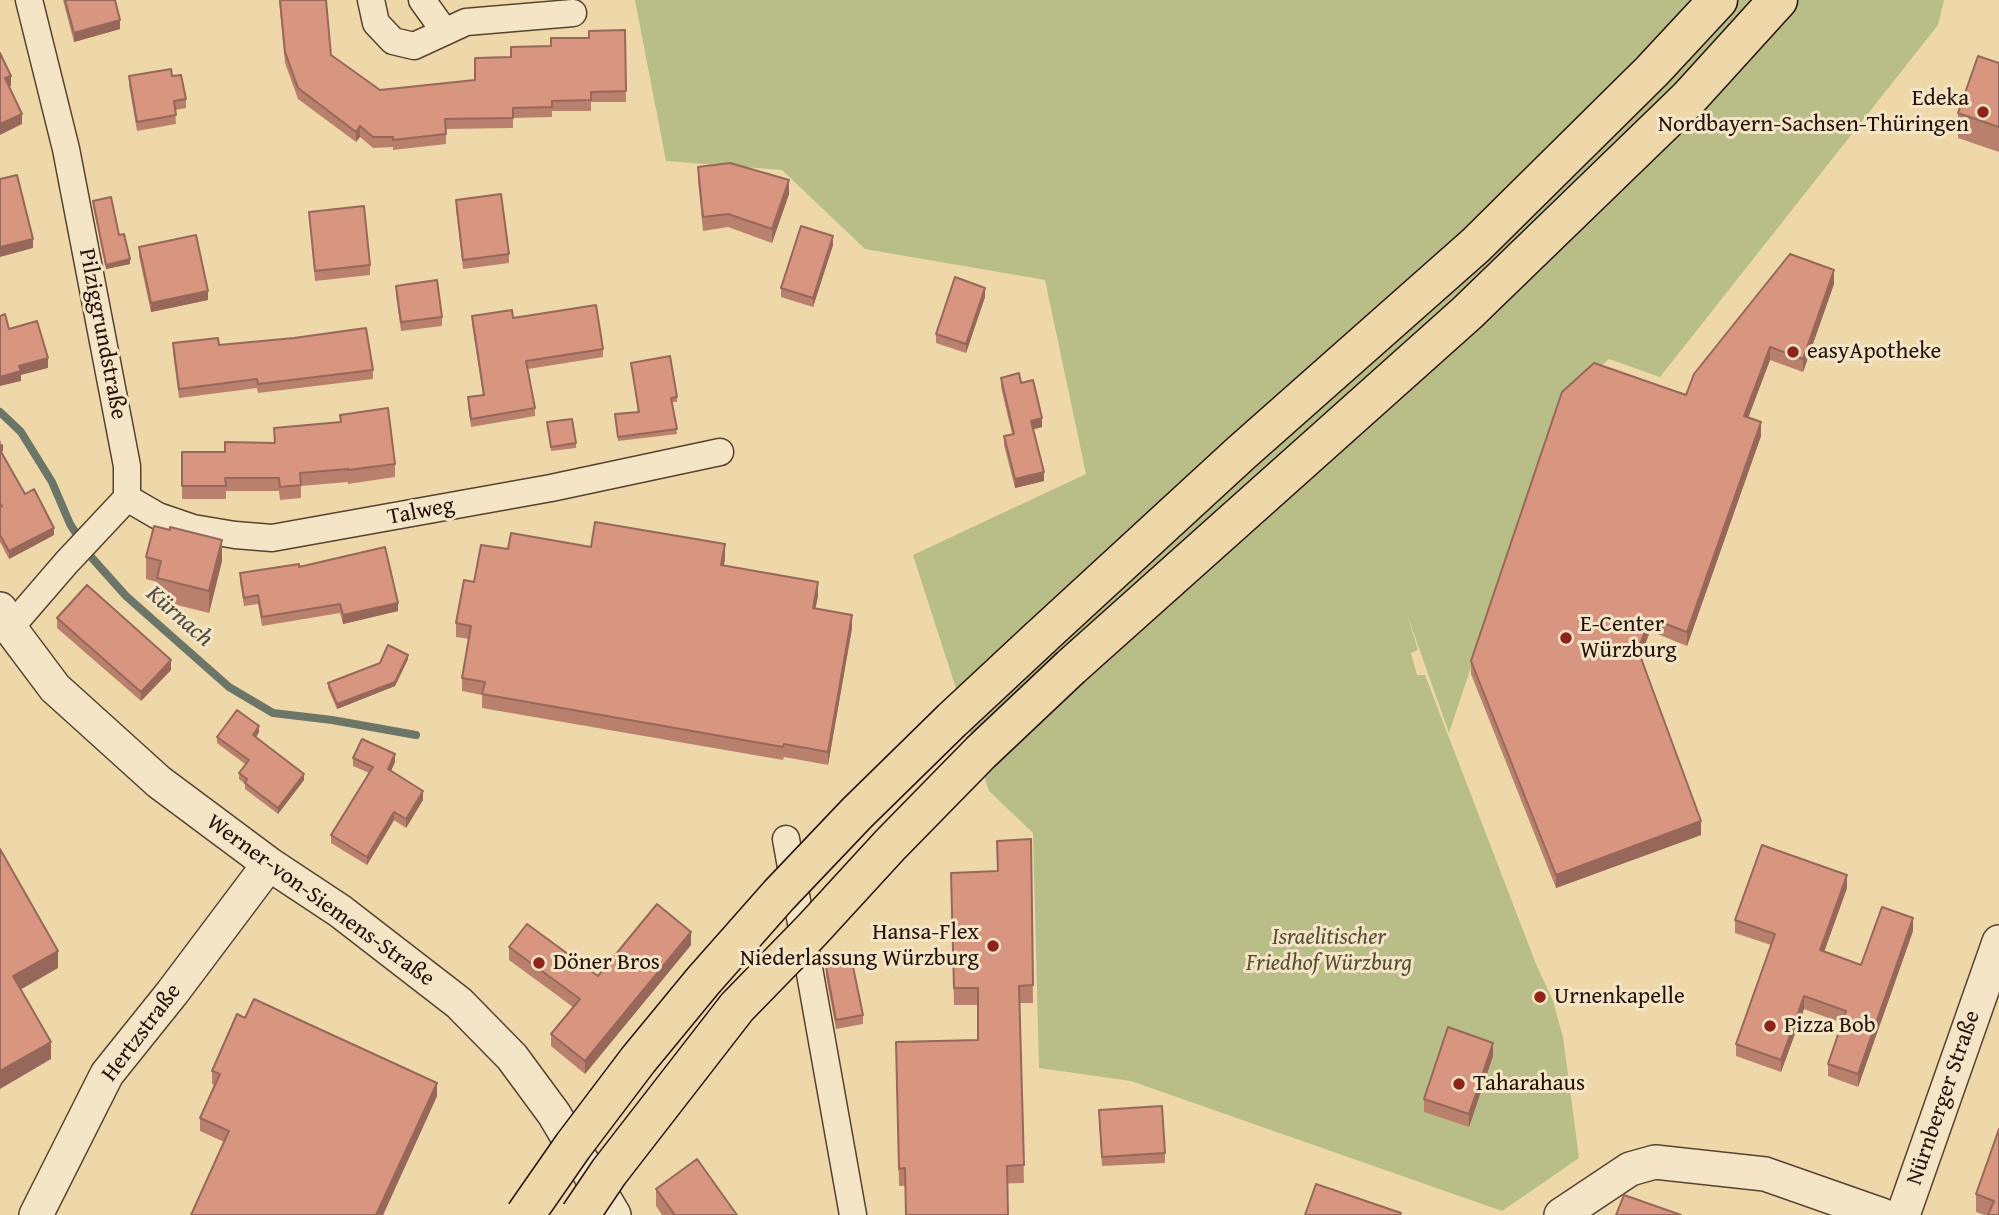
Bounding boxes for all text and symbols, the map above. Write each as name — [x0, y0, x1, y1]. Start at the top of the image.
place label: Edeka Nordbayern-Sachsen-Thüringen — [1658, 85, 1969, 139]
marker: Edeka Nordbayern-Sachsen-Thüringen — [1975, 104, 1991, 120]
street label: Pilziggrundstraße — [72, 246, 132, 422]
place label: easyApotheke — [1807, 338, 1941, 366]
marker: easyApotheke — [1785, 344, 1801, 360]
street label: Talweg — [385, 492, 457, 532]
water label: Kürnach — [140, 580, 218, 654]
place label: E-Center Würzburg — [1580, 611, 1677, 665]
marker: E-Center Würzburg — [1558, 630, 1574, 646]
street label: Werner-von-Siemens-Straße — [201, 809, 439, 993]
place label: Hansa-Flex Niederlassung Würzburg — [740, 919, 979, 973]
park label: Israelitischer Friedhof Würzburg — [1246, 924, 1412, 978]
marker: Hansa-Flex Niederlassung Würzburg — [985, 938, 1001, 954]
place label: Döner Bros — [553, 949, 660, 977]
marker: Döner Bros — [531, 955, 547, 971]
street label: Hertzstraße — [96, 979, 188, 1087]
place label: Urnenkapelle — [1554, 983, 1685, 1011]
marker: Urnenkapelle — [1532, 989, 1548, 1005]
street label: Nürnberger Straße — [1901, 1007, 1987, 1189]
place label: Pizza Bob — [1784, 1012, 1876, 1040]
marker: Pizza Bob — [1762, 1018, 1778, 1034]
place label: Taharahaus — [1473, 1070, 1585, 1098]
marker: Taharahaus — [1451, 1076, 1467, 1092]

